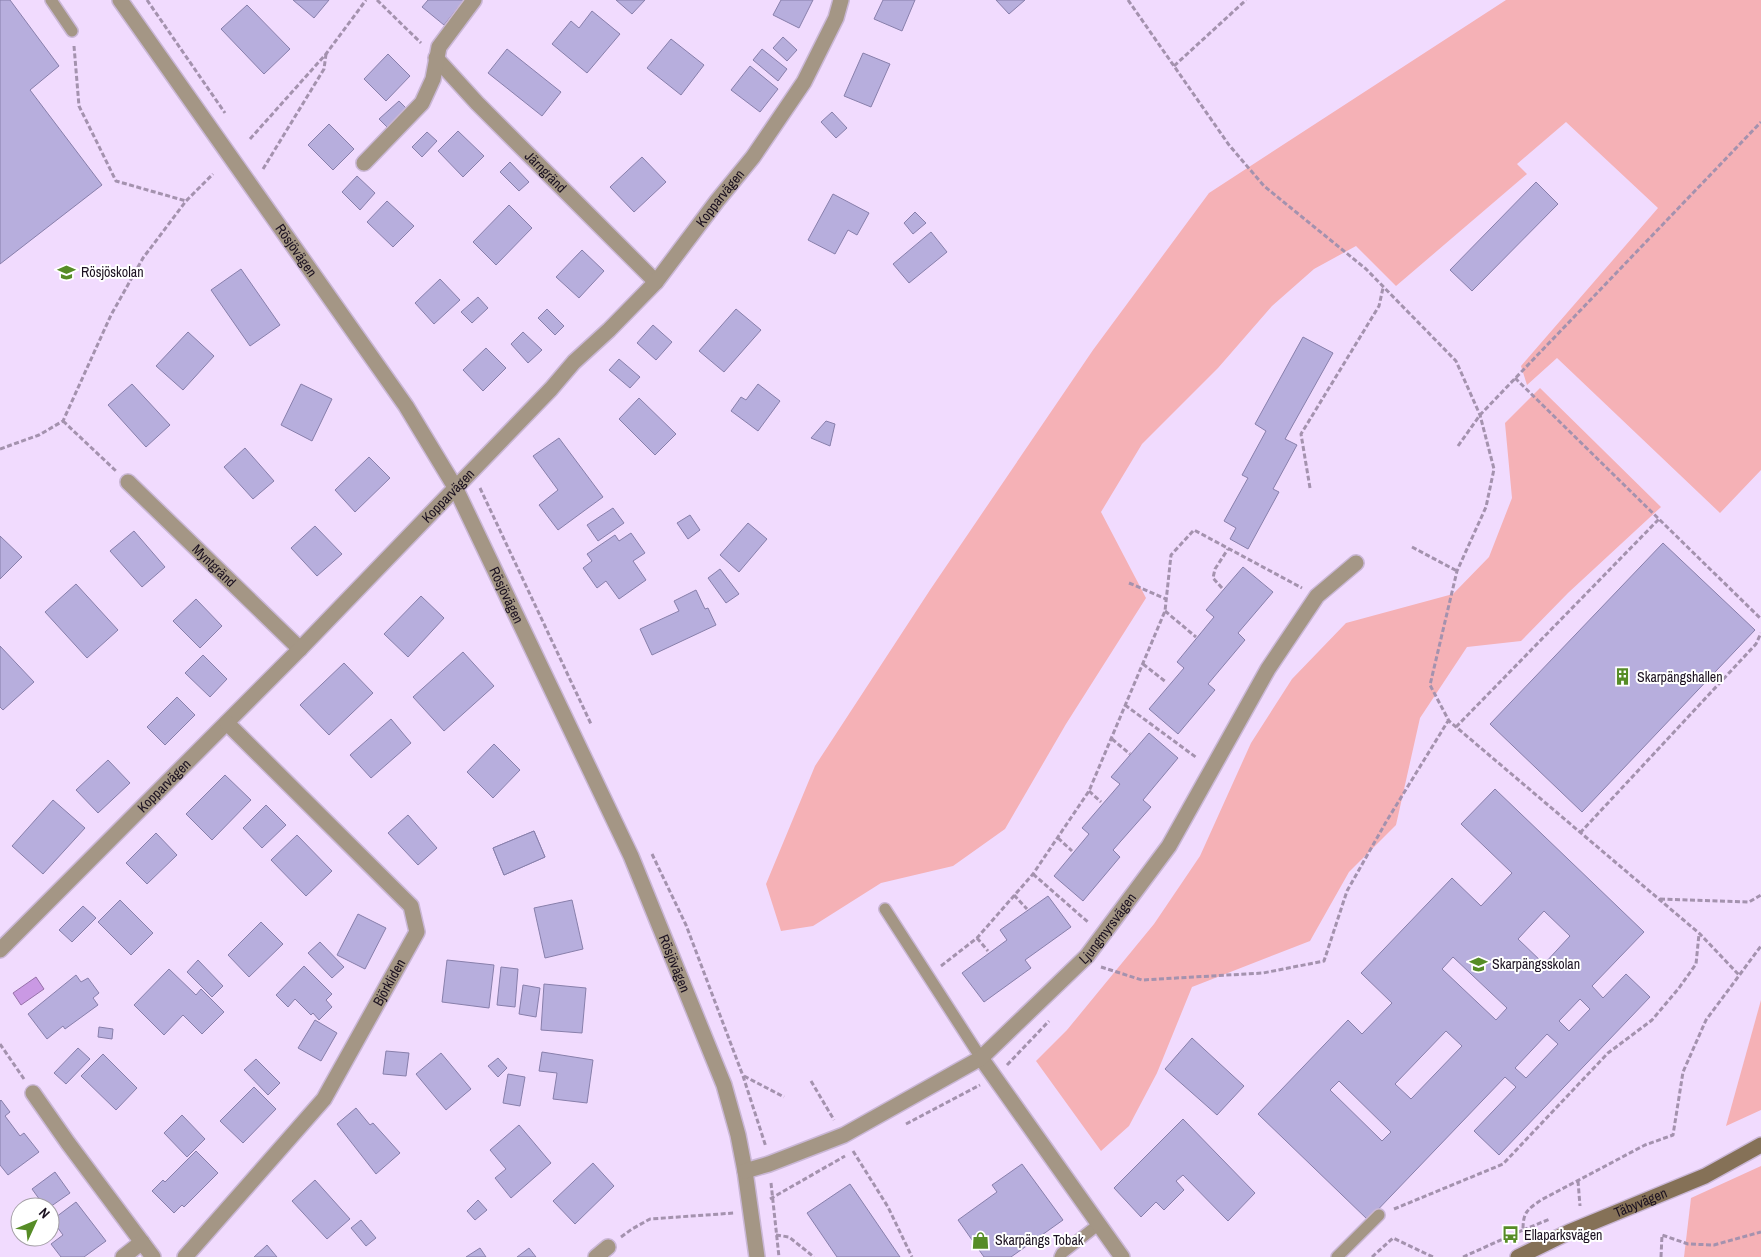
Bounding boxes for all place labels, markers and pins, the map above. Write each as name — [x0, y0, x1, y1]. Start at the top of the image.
school or university icon: Rösjöskolan — [57, 262, 77, 282]
place label: Rösjöskolan — [81, 263, 144, 281]
building icon: Skarpängshallen — [1613, 667, 1633, 687]
place label: Skarpängshallen — [1637, 668, 1723, 686]
school or university icon: Skarpängsskolan — [1468, 954, 1488, 974]
place label: Skarpängsskolan — [1492, 955, 1580, 973]
bus stop icon: Ellaparksvägen — [1500, 1225, 1520, 1245]
place label: Ellaparksvägen — [1524, 1226, 1602, 1244]
shop icon: Skarpängs Tobak — [971, 1230, 991, 1250]
place label: Skarpängs Tobak — [995, 1231, 1084, 1249]

